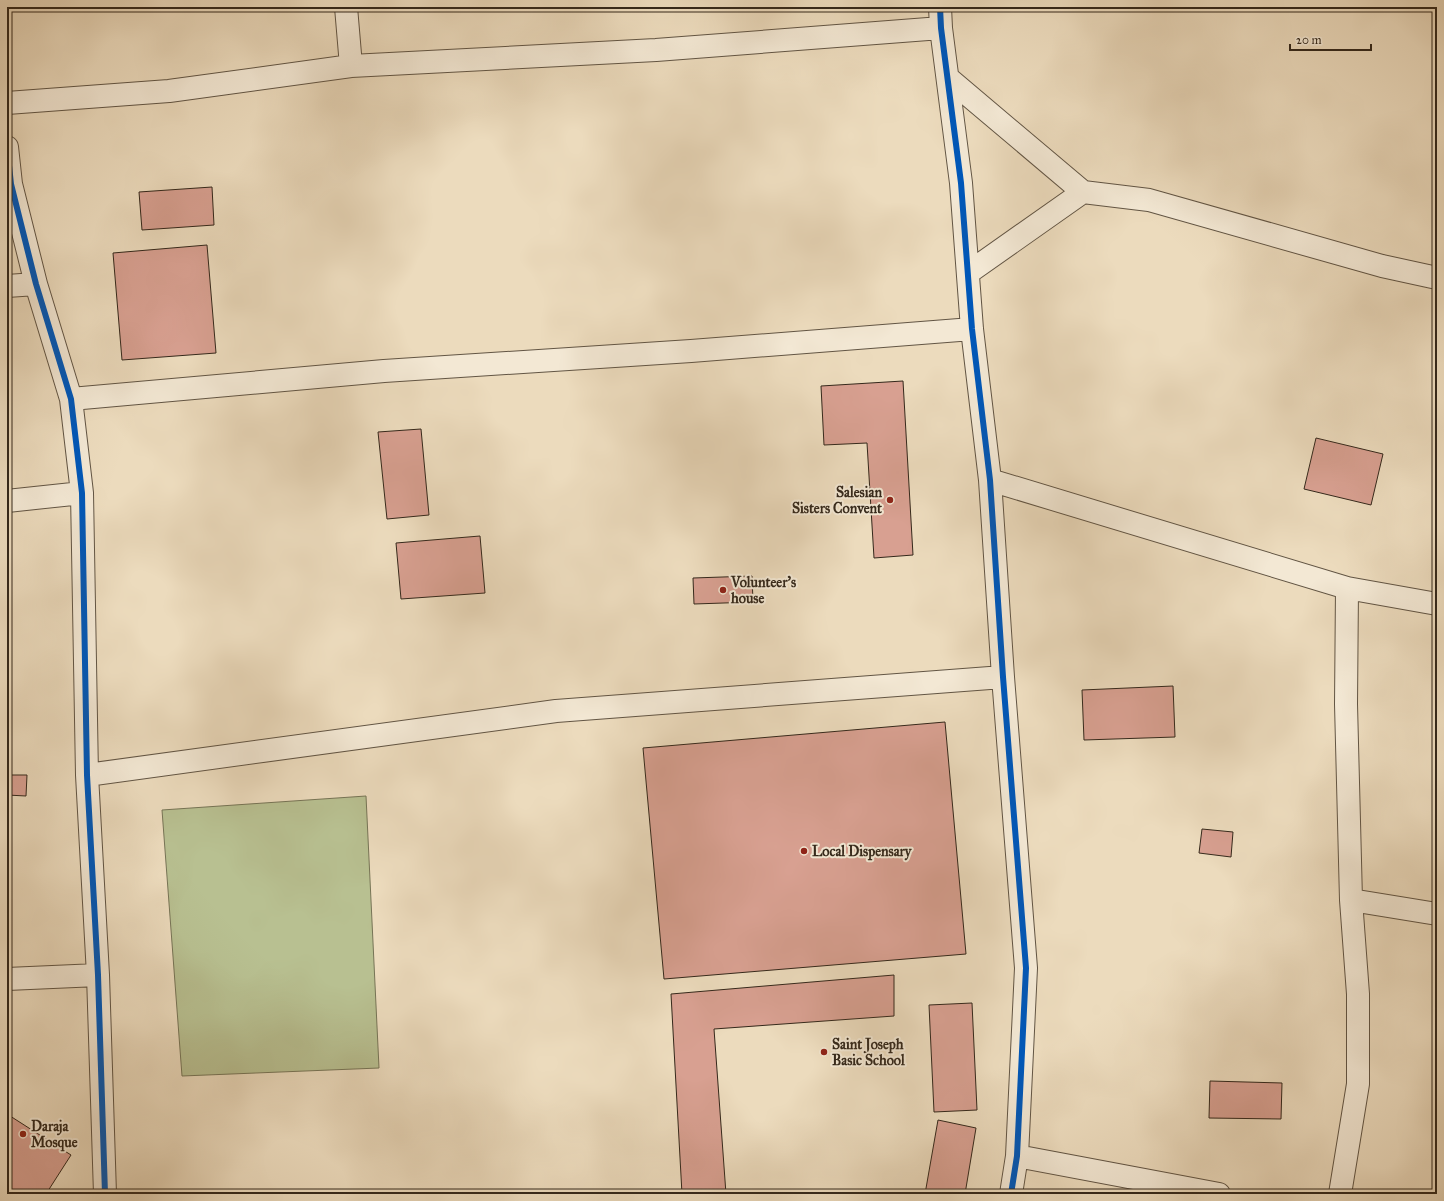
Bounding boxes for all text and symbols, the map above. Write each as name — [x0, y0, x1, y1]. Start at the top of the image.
scale bar — [1290, 26, 1371, 52]
text: 20 m — [1296, 33, 1322, 47]
place label: Salesian Sisters Convent — [792, 484, 882, 517]
marker: Salesian Sisters Convent — [885, 495, 895, 505]
place label: Volunteer's house — [730, 574, 796, 607]
marker: Volunteer's house — [718, 585, 728, 595]
place label: Local Dispensary — [812, 843, 913, 861]
marker: Local Dispensary — [799, 846, 809, 856]
place label: Saint Joseph Basic School — [832, 1036, 906, 1069]
marker: Saint Joseph Basic School — [819, 1047, 829, 1057]
place label: Daraja Mosque — [31, 1118, 78, 1152]
marker: Daraja Mosque — [18, 1129, 28, 1139]

